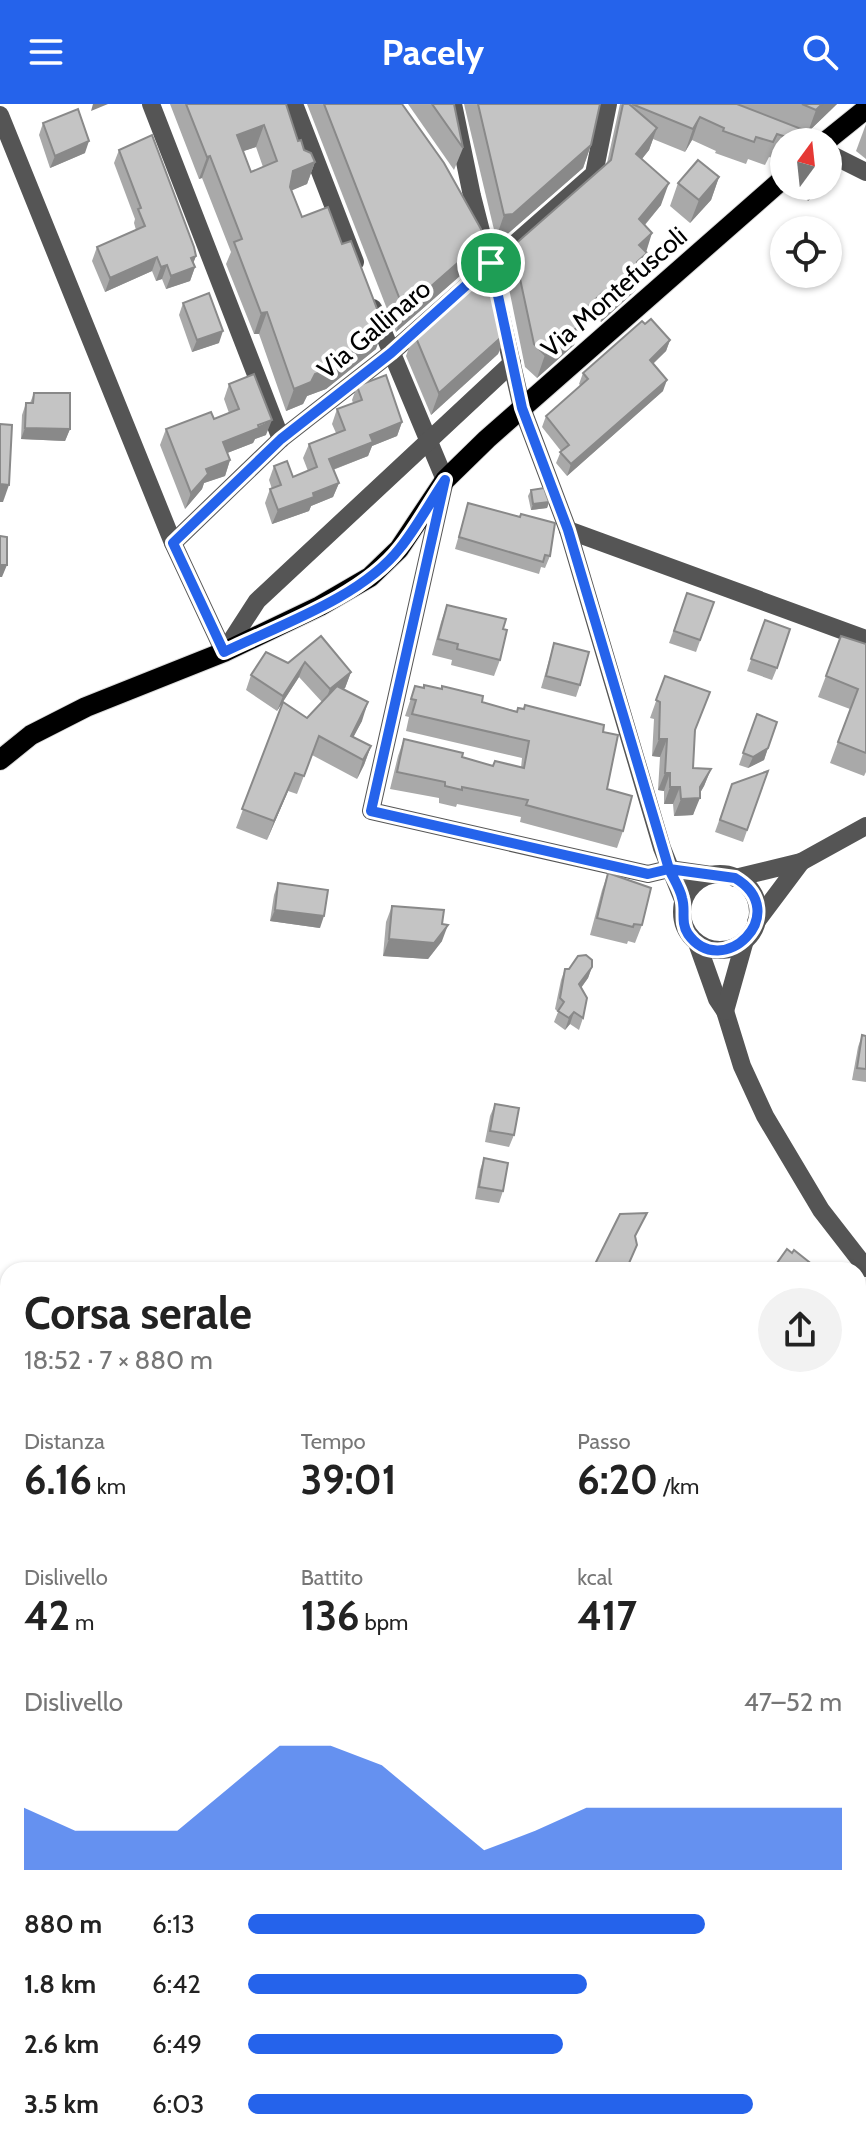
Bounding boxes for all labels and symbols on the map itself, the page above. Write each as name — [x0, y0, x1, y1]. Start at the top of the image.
north arrow — [770, 128, 842, 200]
street label: Via Montefuscoli — [535, 220, 693, 364]
pin — [457, 229, 525, 297]
street label: Via Gallinaro — [311, 272, 437, 386]

